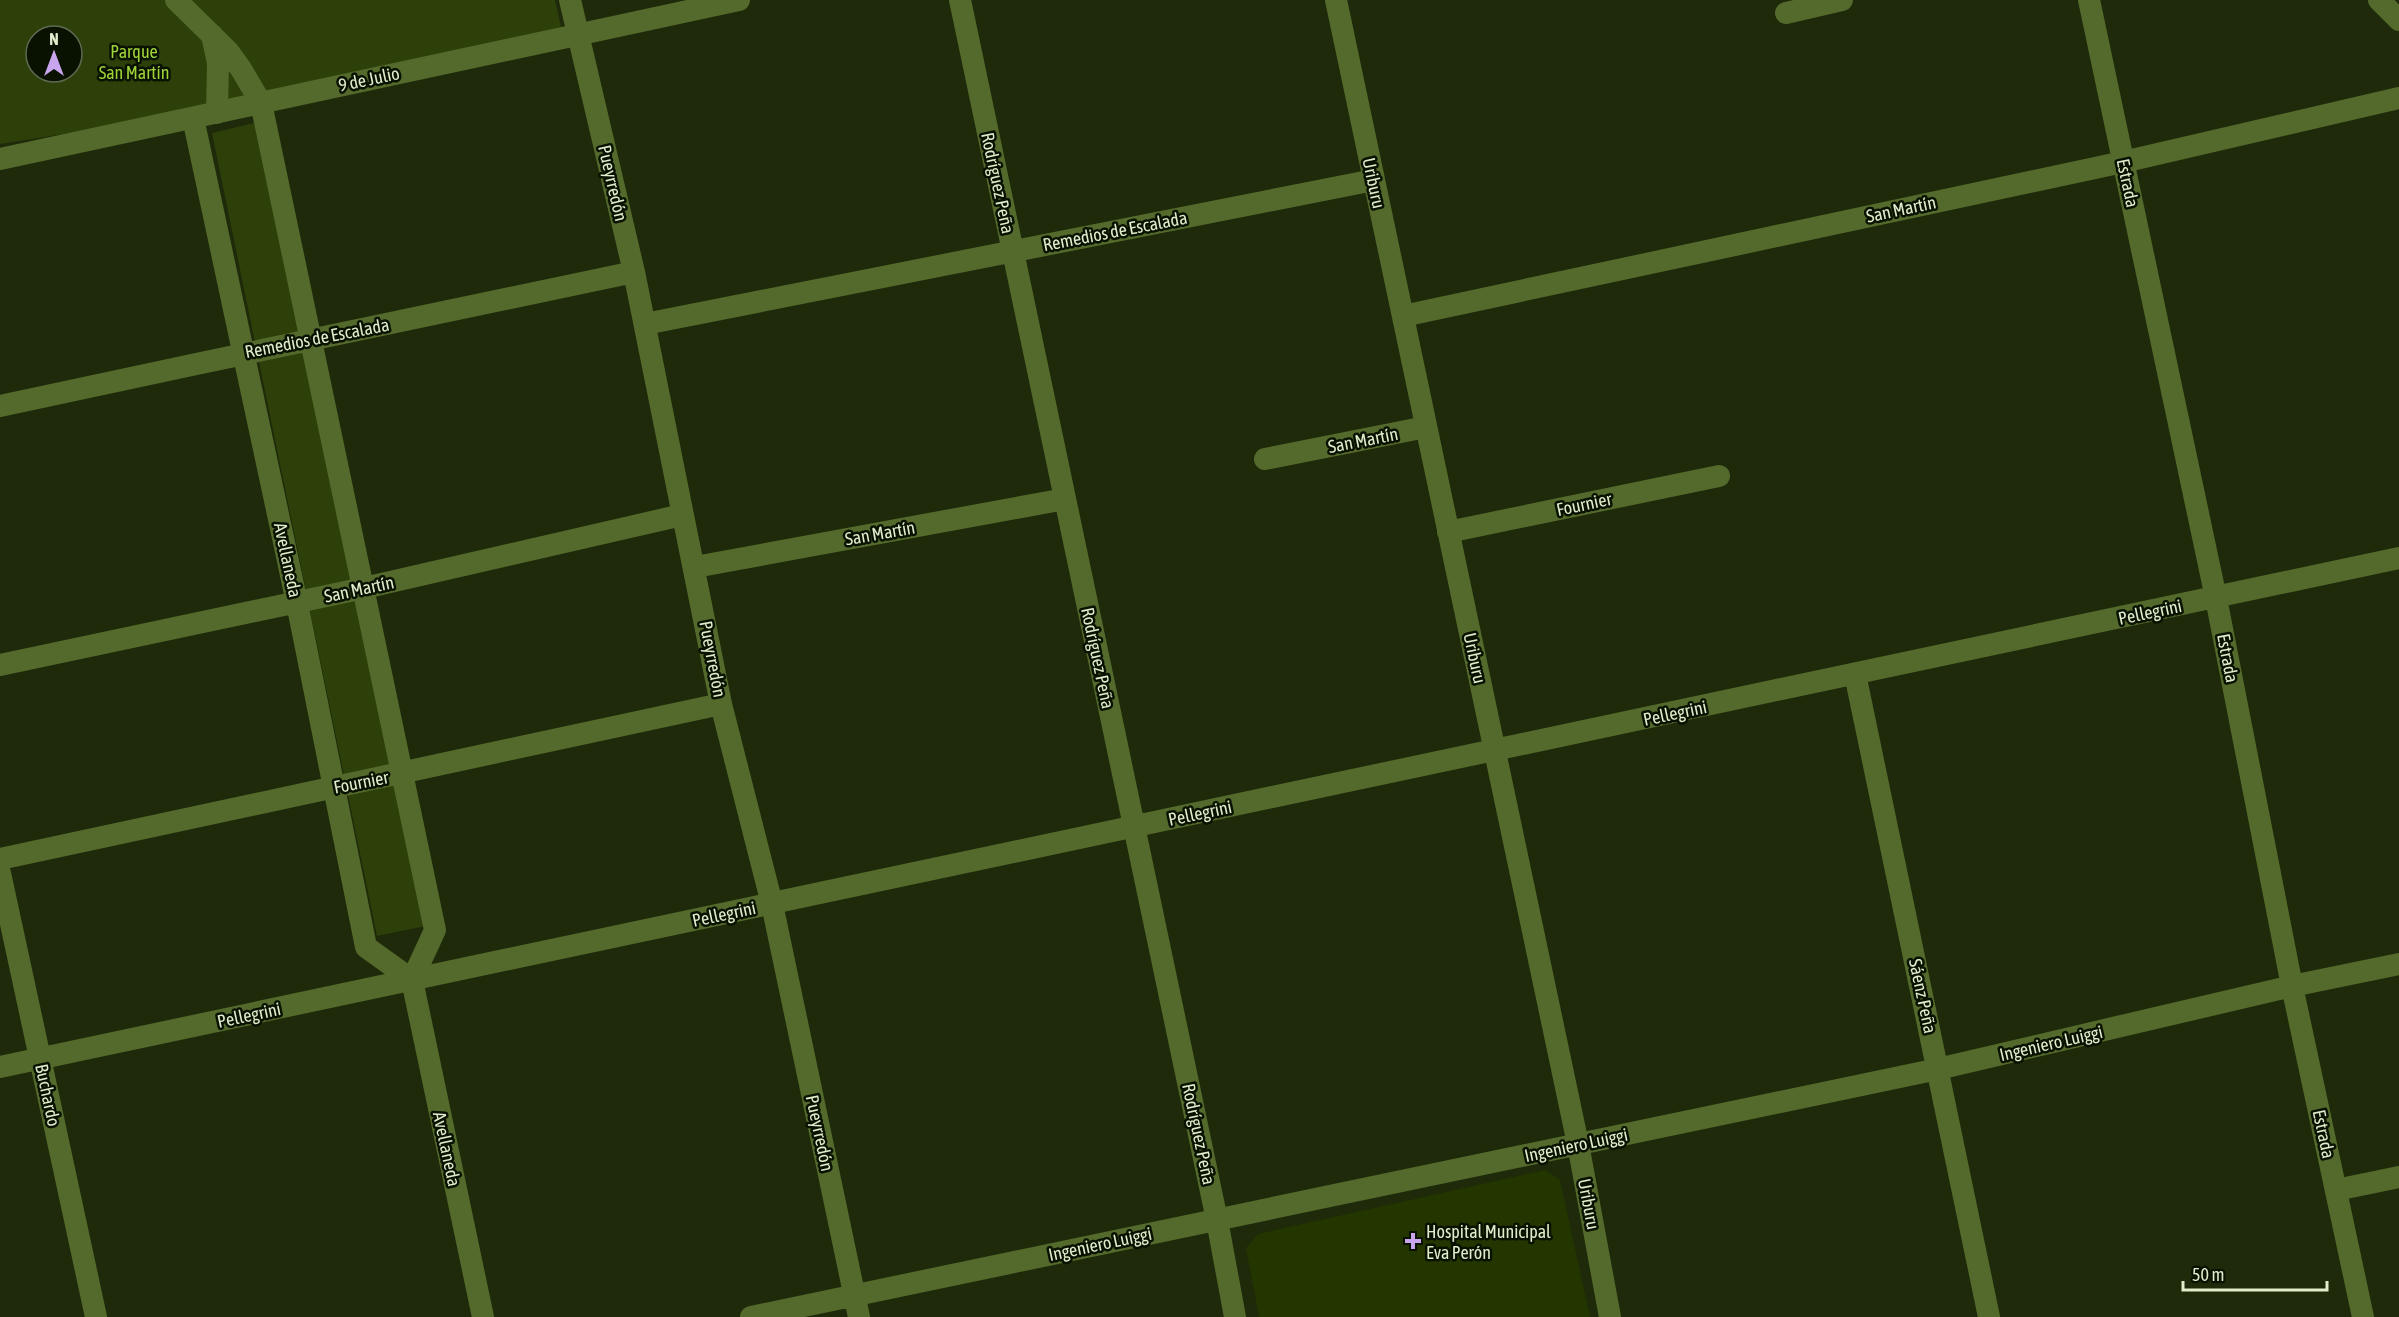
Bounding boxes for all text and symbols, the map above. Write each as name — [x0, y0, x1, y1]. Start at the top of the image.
north arrow — [24, 24, 84, 84]
text: N — [49, 30, 59, 48]
park label: Parque San Martín — [99, 41, 169, 83]
street label: 9 de Julio — [337, 62, 401, 96]
street label: Rodríguez Peña — [977, 130, 1019, 236]
street label: Pueyrredón — [594, 143, 632, 223]
street label: Uriburu — [1358, 156, 1390, 210]
street label: Estrada — [2113, 157, 2143, 209]
street label: San Martín — [1864, 191, 1938, 227]
street label: Remedios de Escalada — [1041, 207, 1189, 255]
street label: Remedios de Escalada — [243, 314, 391, 362]
street label: San Martín — [1326, 423, 1400, 457]
street label: Fournier — [1555, 488, 1614, 520]
street label: San Martín — [843, 517, 917, 549]
street label: Avellaneda — [270, 521, 306, 599]
street label: San Martín — [322, 571, 396, 607]
street label: Pellegrini — [2116, 595, 2184, 629]
street label: Rodríguez Peña — [1077, 605, 1119, 711]
street label: Pueyrredón — [695, 619, 731, 699]
street label: Uriburu — [1459, 631, 1491, 685]
street label: Estrada — [2213, 632, 2243, 684]
street label: Pellegrini — [1641, 696, 1709, 730]
street label: Fournier — [332, 766, 391, 798]
street label: Pellegrini — [1166, 796, 1234, 830]
street label: Pellegrini — [690, 897, 758, 931]
street label: Sáenz Peña — [1905, 957, 1941, 1035]
street label: Pellegrini — [215, 998, 283, 1032]
street label: Ingeniero Luiggi — [1997, 1021, 2105, 1065]
street label: Buchardo — [31, 1062, 65, 1128]
street label: Rodríguez Peña — [1178, 1081, 1220, 1187]
street label: Pueyrredón — [802, 1093, 838, 1173]
street label: Estrada — [2309, 1108, 2339, 1160]
street label: Avellaneda — [429, 1110, 465, 1188]
street label: Ingeniero Luiggi — [1522, 1124, 1630, 1166]
street label: Uriburu — [1574, 1177, 1604, 1231]
place label: Hospital Municipal Eva Perón — [1426, 1221, 1551, 1263]
street label: Ingeniero Luiggi — [1046, 1223, 1154, 1265]
marker: Hospital Municipal Eva Perón — [1404, 1232, 1422, 1250]
scale bar — [2183, 1254, 2327, 1292]
text: 50 m — [2192, 1264, 2224, 1285]

